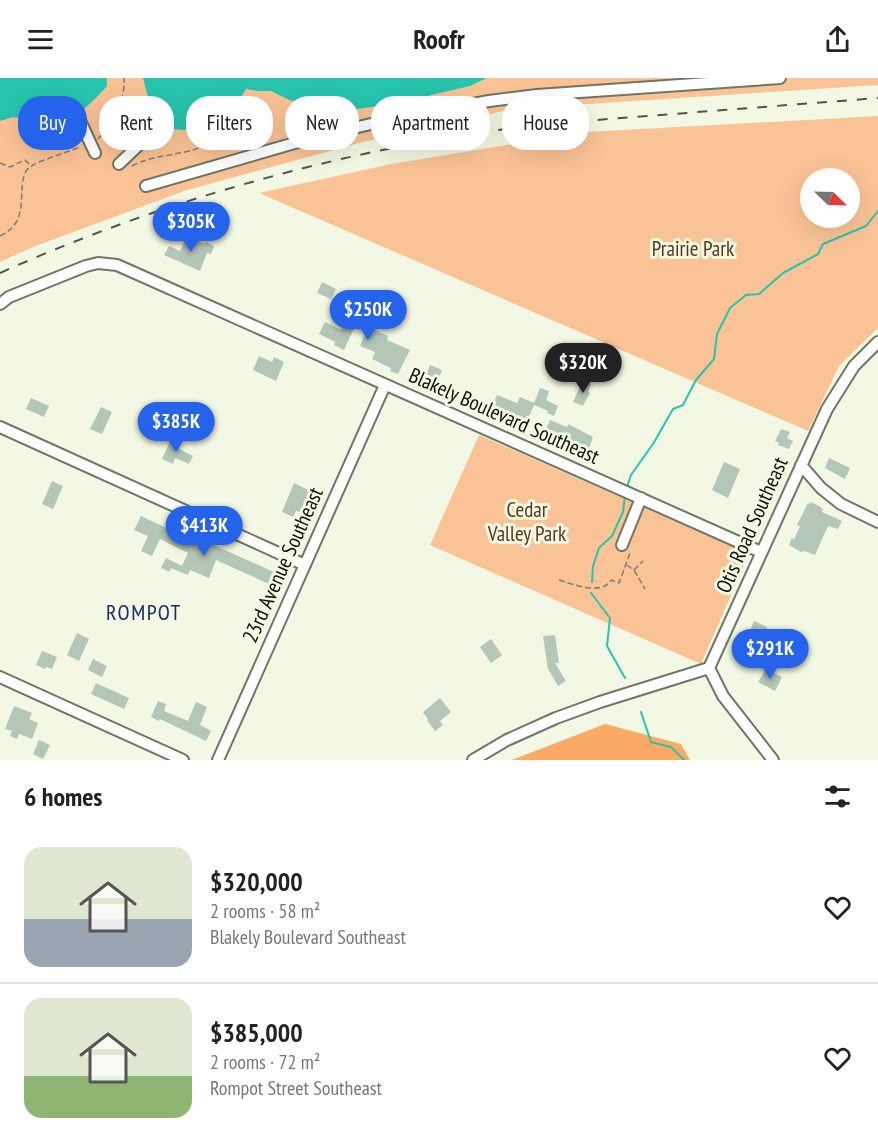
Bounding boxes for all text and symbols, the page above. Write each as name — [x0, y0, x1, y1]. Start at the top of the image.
text: Roofr — [413, 22, 465, 56]
icon: menu — [24, 23, 57, 56]
icon: share — [821, 23, 854, 56]
chip: Buy — [18, 96, 87, 150]
chip: Rent — [99, 96, 174, 150]
chip: Filters — [186, 96, 273, 150]
chip: New — [285, 96, 359, 150]
chip: Apartment — [371, 96, 490, 150]
chip: House — [502, 96, 589, 150]
north arrow — [800, 168, 860, 228]
map controls — [800, 168, 860, 228]
pin: $305K — [149, 202, 233, 253]
text: $305K — [167, 208, 215, 234]
park label: Prairie Park — [652, 235, 734, 262]
pin: $250K — [326, 290, 410, 341]
text: $250K — [344, 296, 392, 322]
pin: $320K — [541, 343, 625, 394]
text: $320K — [559, 349, 607, 375]
street label: Blakely Boulevard Southeast — [405, 361, 604, 470]
pin: $385K — [134, 402, 218, 453]
text: $385K — [152, 408, 200, 434]
street label: Otis Road Southeast — [710, 452, 794, 597]
street label: 23rd Avenue Southeast — [236, 483, 329, 647]
park label: Cedar Valley Park — [487, 496, 566, 547]
pin: $413K — [162, 506, 246, 557]
text: $413K — [180, 512, 228, 538]
district label: ROMPOT — [106, 598, 182, 626]
pin: $291K — [728, 629, 812, 680]
text: $291K — [746, 635, 794, 661]
text: 6 homes — [24, 780, 102, 813]
icon: filters — [821, 780, 854, 813]
text: $320,000 — [210, 865, 303, 898]
icon: home — [72, 871, 144, 943]
icon: heart — [821, 891, 854, 924]
text: 2 rooms · 58 m² — [210, 898, 320, 924]
text: Blakely Boulevard Southeast — [210, 924, 406, 950]
text: $385,000 — [210, 1016, 303, 1049]
icon: home — [72, 1022, 144, 1094]
icon: heart — [821, 1042, 854, 1075]
text: 2 rooms · 72 m² — [210, 1049, 320, 1075]
text: Rompot Street Southeast — [210, 1075, 382, 1101]

